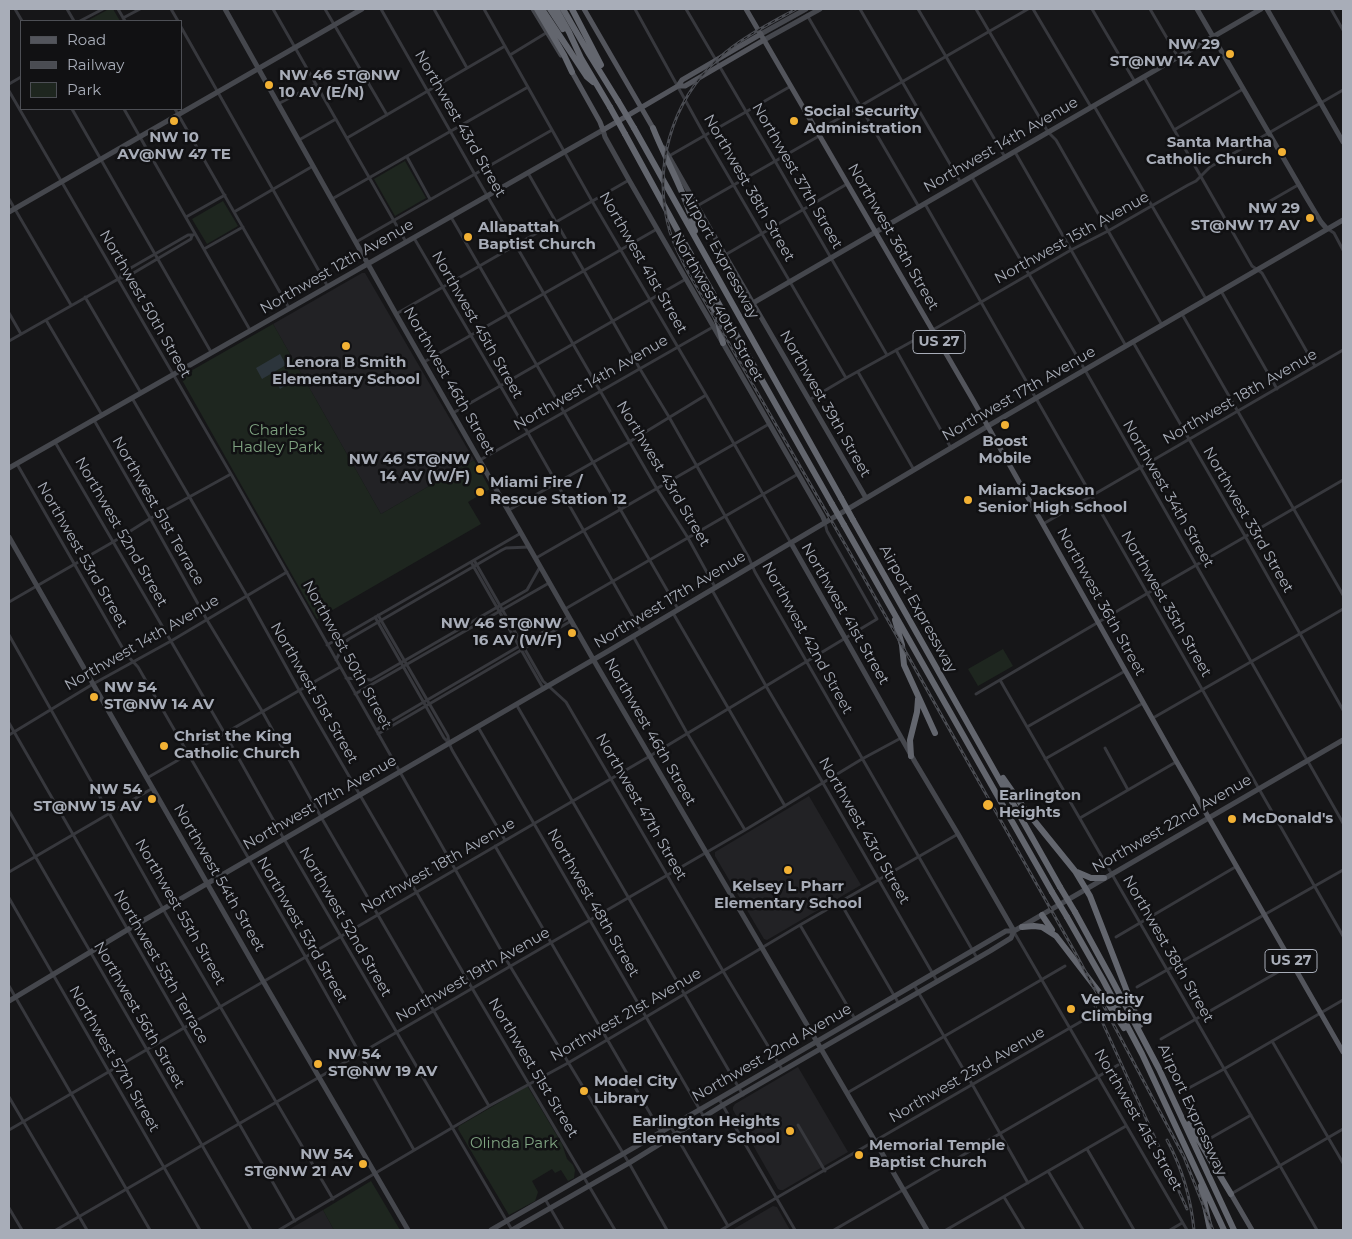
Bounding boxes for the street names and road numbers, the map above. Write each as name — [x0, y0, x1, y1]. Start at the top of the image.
street label: Northwest 43rd Street — [411, 47, 509, 201]
street label: Northwest 14th Avenue — [921, 93, 1081, 197]
street label: Northwest 37th Street — [748, 100, 846, 252]
street label: Northwest 38th Street — [700, 111, 798, 265]
street label: Northwest 36th Street — [844, 160, 942, 314]
street label: Airport Expressway — [677, 188, 763, 322]
street label: Northwest 15th Avenue — [992, 188, 1152, 288]
street label: Northwest 41st Street — [595, 189, 691, 337]
street label: Northwest 12th Avenue — [257, 216, 417, 318]
street label: Northwest 50th Street — [95, 227, 195, 381]
street label: Northwest 40th Street — [667, 229, 767, 385]
street label: Northwest 45th Street — [427, 248, 527, 402]
street label: Northwest 46th Street — [399, 304, 499, 458]
street label: Northwest 39th Street — [776, 327, 874, 481]
street label: Northwest 14th Avenue — [511, 331, 671, 435]
road number: US 27 — [913, 331, 965, 354]
street label: Northwest 17th Avenue — [939, 343, 1099, 445]
street label: Northwest 18th Avenue — [1160, 345, 1320, 449]
street label: Northwest 43rd Street — [612, 398, 714, 550]
street label: Northwest 34th Street — [1118, 417, 1218, 571]
street label: Northwest 51st Terrace — [108, 433, 208, 589]
street label: Northwest 33rd Street — [1199, 444, 1297, 596]
street label: Northwest 52nd Street — [71, 454, 171, 610]
street label: Northwest 53rd Street — [33, 479, 131, 631]
street label: Northwest 36th Street — [1053, 525, 1149, 679]
street label: Northwest 35th Street — [1117, 528, 1215, 680]
street label: Northwest 41st Street — [797, 540, 893, 688]
street label: Airport Expressway — [875, 542, 961, 676]
street label: Northwest 17th Avenue — [591, 547, 749, 653]
street label: Northwest 42nd Street — [758, 559, 856, 717]
street label: Northwest 50th Street — [299, 577, 395, 733]
street label: Northwest 14th Avenue — [62, 591, 222, 695]
street label: Northwest 51st Street — [266, 619, 362, 767]
street label: Northwest 46th Street — [600, 655, 700, 809]
street label: Northwest 47th Street — [592, 730, 690, 884]
street label: Northwest 17th Avenue — [240, 752, 400, 854]
street label: Northwest 43rd Street — [815, 754, 913, 908]
street label: Northwest 22nd Avenue — [1089, 771, 1255, 877]
street label: Northwest 54th Street — [169, 801, 269, 955]
street label: Northwest 18th Avenue — [358, 814, 518, 918]
street label: Northwest 48th Street — [543, 826, 643, 980]
street label: Northwest 55th Street — [131, 836, 229, 988]
street label: Northwest 52nd Street — [295, 844, 395, 1000]
street label: Northwest 53rd Street — [253, 854, 351, 1006]
street label: Northwest 38th Street — [1119, 872, 1217, 1026]
street label: Northwest 55th Terrace — [110, 887, 212, 1047]
street label: Northwest 19th Avenue — [393, 924, 553, 1026]
street label: Northwest 56th Street — [90, 938, 188, 1092]
road number: US 27 — [1265, 949, 1317, 972]
street label: Northwest 21st Avenue — [547, 964, 705, 1066]
street label: Northwest 57th Street — [65, 983, 163, 1135]
street label: Northwest 51st Street — [484, 995, 582, 1141]
street label: Northwest 22nd Avenue — [689, 1000, 855, 1106]
street label: Northwest 23rd Avenue — [886, 1023, 1048, 1127]
street label: Airport Expressway — [1154, 1041, 1230, 1179]
street label: Northwest 41st Street — [1090, 1046, 1186, 1194]

